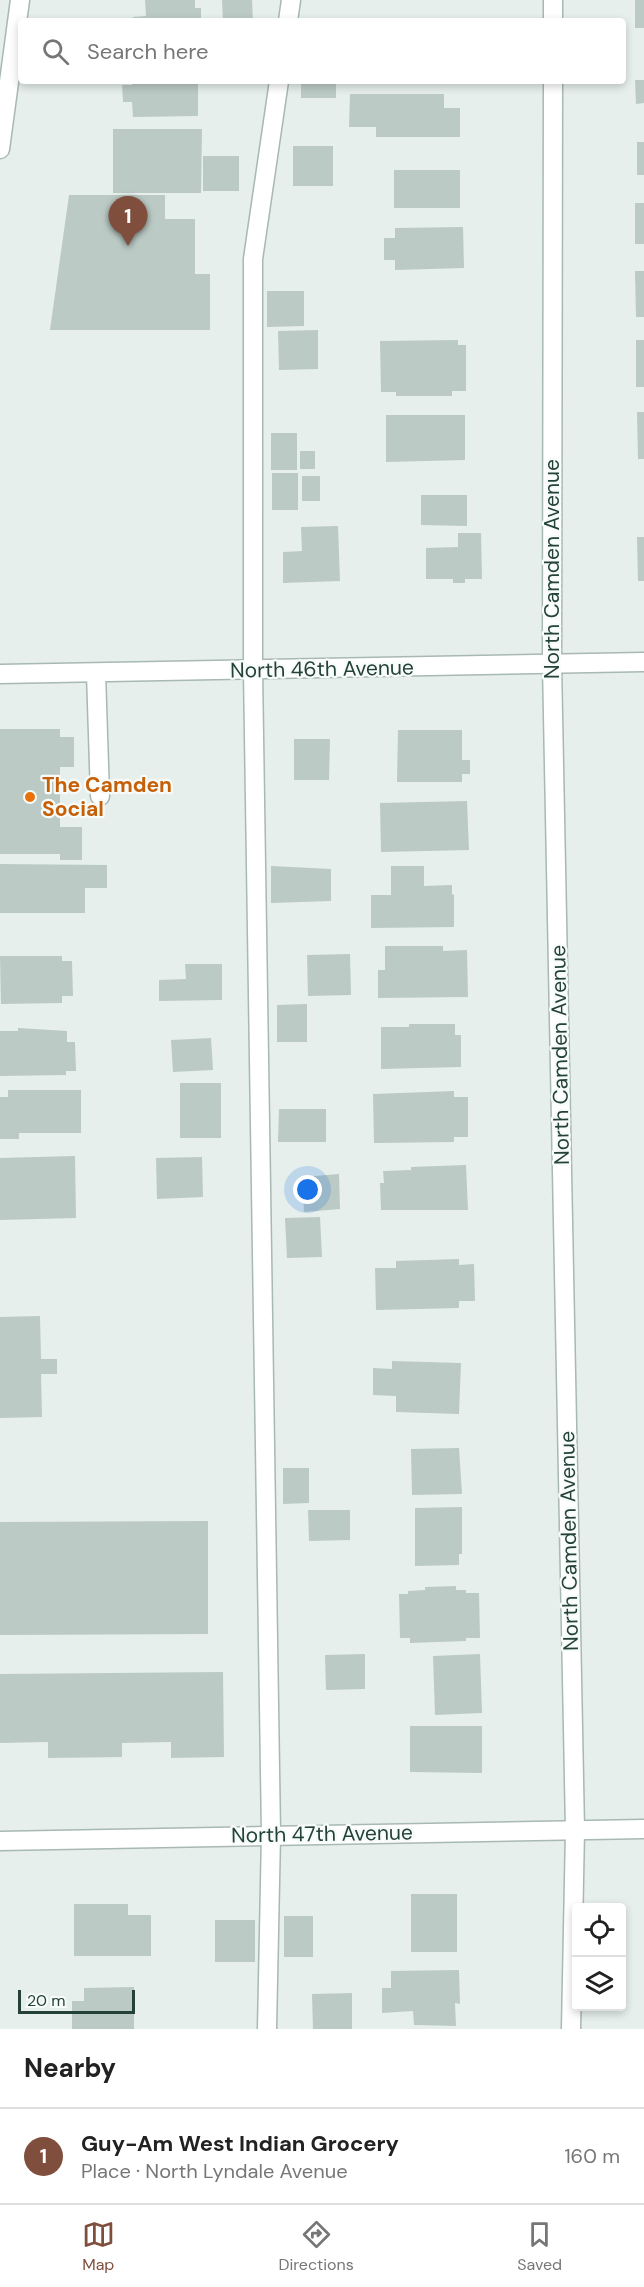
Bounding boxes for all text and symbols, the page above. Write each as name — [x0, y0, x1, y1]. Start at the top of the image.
search box — [18, 18, 626, 84]
icon: search — [39, 35, 72, 68]
text: Search here — [87, 37, 208, 66]
pin: 1 — [108, 196, 148, 246]
street label: North Camden Avenue — [538, 459, 566, 679]
street label: North 46th Avenue — [230, 653, 414, 685]
place label: The Camden Social — [42, 771, 172, 823]
marker: The Camden Social — [23, 790, 37, 804]
street label: North Camden Avenue — [544, 945, 576, 1165]
your location — [293, 1175, 322, 1204]
street label: North Camden Avenue — [553, 1431, 585, 1651]
street label: North 47th Avenue — [231, 1818, 413, 1850]
map controls — [572, 1903, 626, 2011]
button: locate — [572, 1903, 626, 1957]
button: layers — [572, 1957, 626, 2011]
scale bar — [18, 1987, 135, 2014]
text: 20 m — [27, 1990, 66, 2011]
text: Nearby — [24, 2051, 116, 2085]
text: Guy-Am West Indian Grocery — [81, 2129, 399, 2158]
text: 1 — [40, 2143, 47, 2169]
text: 160 m — [564, 2143, 620, 2169]
text: Place · North Lyndale Avenue — [81, 2158, 348, 2184]
tab: Map — [82, 2218, 115, 2275]
tab: Directions — [278, 2218, 354, 2275]
tab: Saved — [517, 2218, 562, 2275]

